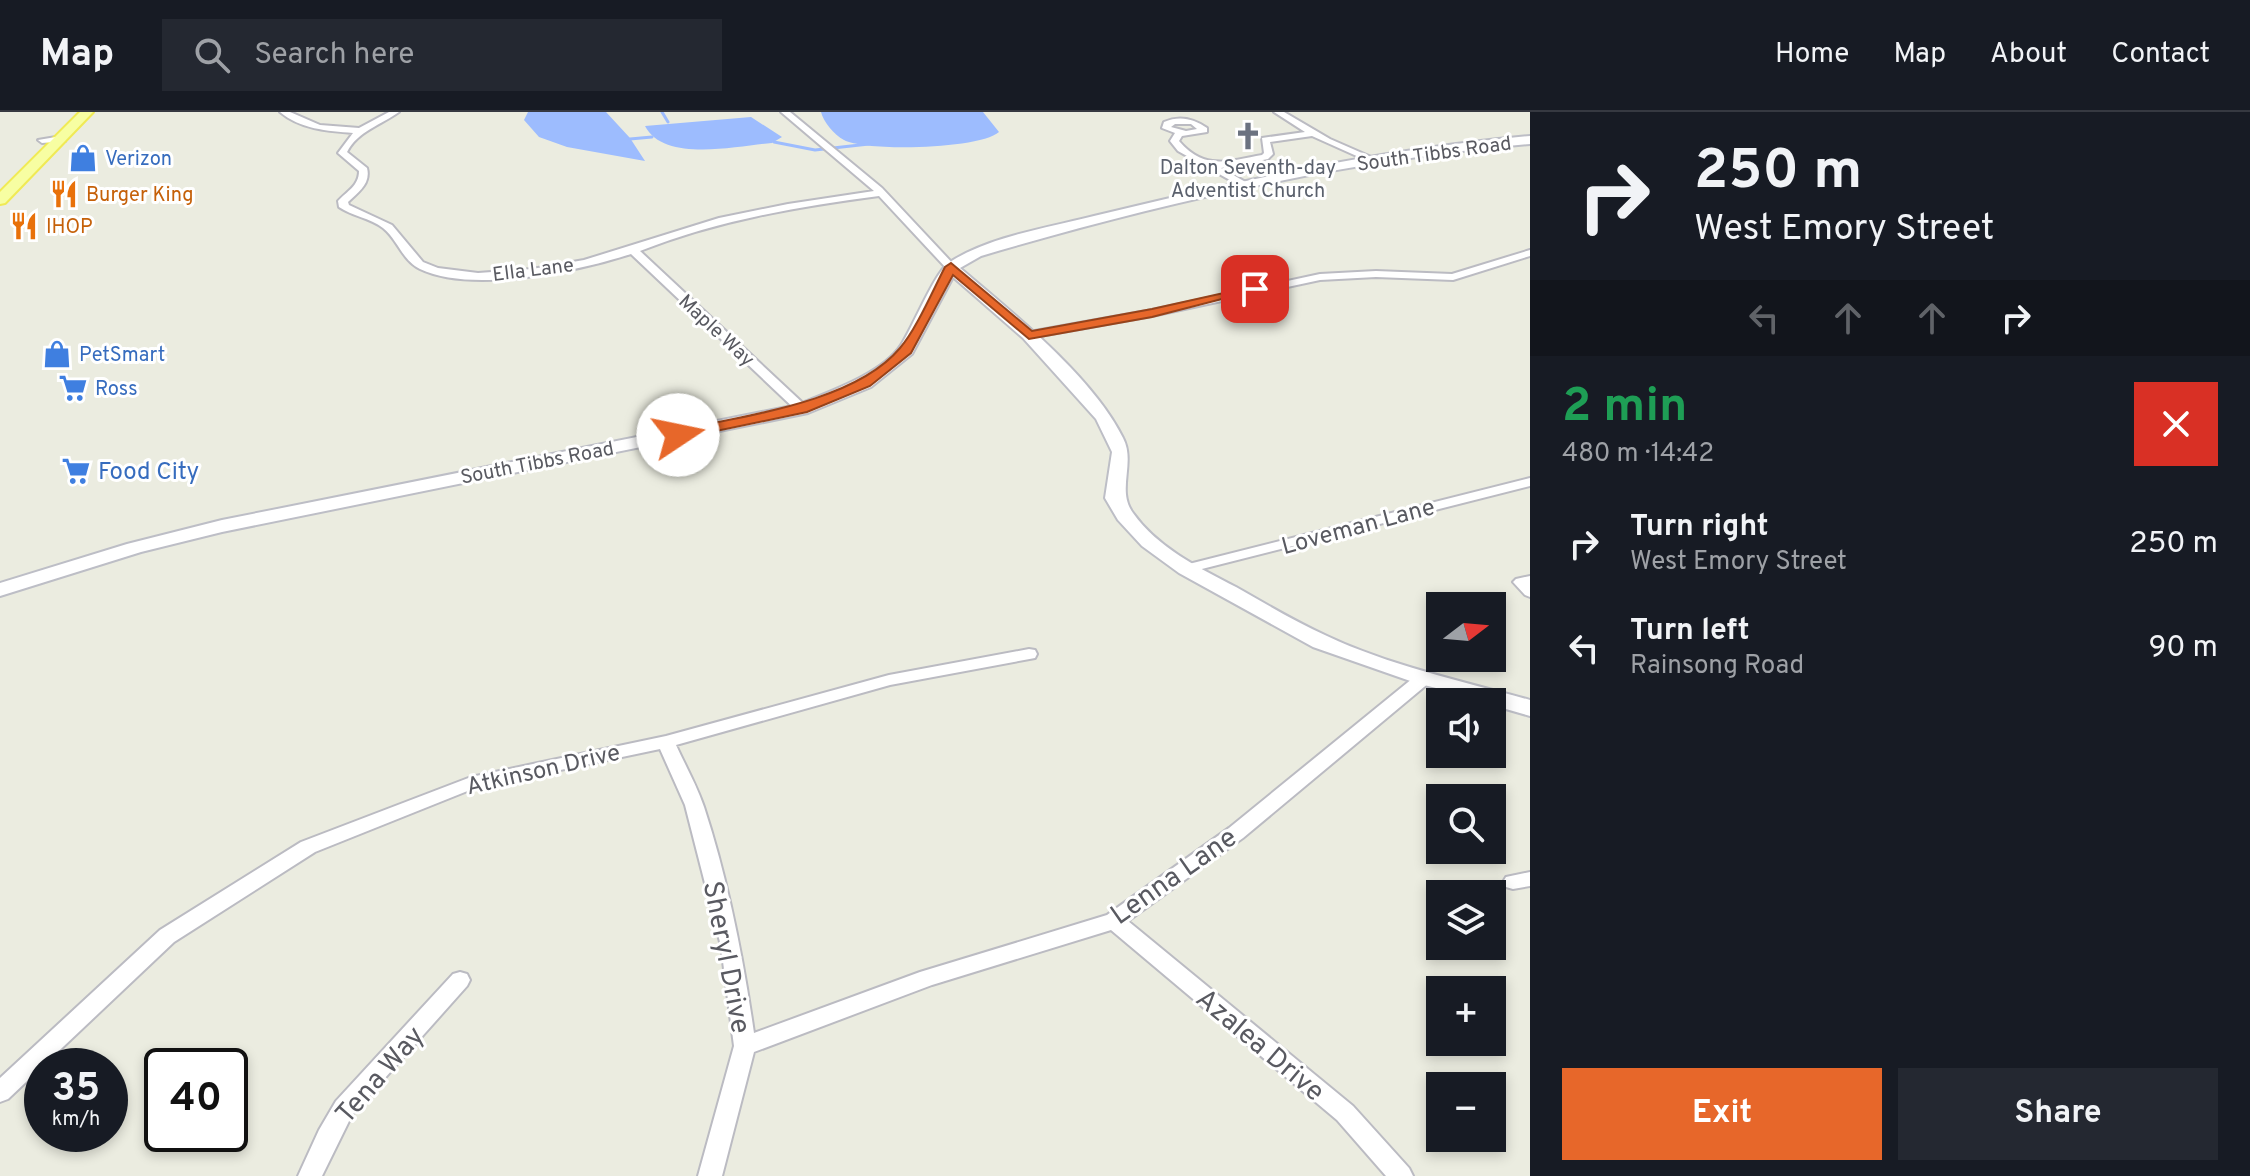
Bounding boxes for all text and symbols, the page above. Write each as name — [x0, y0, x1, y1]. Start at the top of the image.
search box — [162, 19, 722, 91]
text: Map — [40, 31, 114, 80]
icon: search — [190, 33, 234, 77]
text: Search here — [254, 37, 414, 74]
text: Home — [1775, 37, 1849, 73]
text: Map — [1893, 37, 1946, 73]
text: About — [1990, 37, 2067, 73]
text: Contact — [2111, 37, 2210, 73]
church icon: Dalton Seventh-day Adventist Church — [1233, 121, 1263, 151]
street label: South Tibbs Road — [1355, 131, 1513, 179]
text: 250 m — [1694, 138, 1862, 208]
shop icon: Verizon — [68, 143, 98, 173]
icon: right — [1562, 144, 1666, 248]
place label: Verizon — [105, 147, 172, 173]
place label: Dalton Seventh-day Adventist Church — [1160, 156, 1336, 205]
restaurant icon: Burger King — [49, 179, 79, 209]
place label: Burger King — [86, 183, 194, 209]
text: West Emory Street — [1694, 207, 1994, 253]
restaurant icon: IHOP — [9, 211, 39, 241]
place label: IHOP — [46, 215, 93, 241]
street label: Ella Lane — [491, 253, 576, 289]
pin — [1221, 255, 1289, 323]
icon: arrive — [1233, 267, 1277, 311]
street label: Maple Way — [672, 289, 759, 373]
icon: left — [1742, 296, 1786, 340]
icon: ahead — [1826, 296, 1870, 340]
icon: ahead — [1910, 296, 1954, 340]
icon: right — [1994, 296, 2038, 340]
shop icon: PetSmart — [42, 339, 72, 369]
place label: PetSmart — [79, 343, 165, 369]
supermarket icon: Ross — [58, 373, 88, 403]
place label: Ross — [95, 377, 138, 403]
text: 2 min — [1562, 378, 1687, 438]
button: close — [2134, 382, 2218, 466]
position arrow — [636, 393, 720, 477]
street label: South Tibbs Road — [458, 436, 616, 492]
text: 480 m · 14:42 — [1562, 438, 1714, 471]
supermarket icon: Food City — [61, 456, 91, 486]
place label: Food City — [98, 458, 199, 488]
street label: Loveman Lane — [1278, 493, 1439, 563]
text: Turn right — [1630, 509, 1768, 546]
icon: right — [1562, 522, 1606, 566]
text: 250 m — [2129, 526, 2218, 563]
text: West Emory Street — [1630, 546, 1847, 579]
north arrow — [1426, 592, 1506, 672]
map controls — [1426, 592, 1506, 1152]
text: Turn left — [1630, 613, 1750, 650]
icon: left — [1562, 626, 1606, 670]
text: 90 m — [2149, 630, 2218, 667]
text: Rainsong Road — [1630, 650, 1804, 683]
button: sound — [1426, 688, 1506, 768]
street label: Atkinson Drive — [463, 739, 623, 803]
button: search — [1426, 784, 1506, 864]
street label: Lenna Lane — [1104, 821, 1245, 934]
street label: Sheryl Drive — [693, 878, 757, 1037]
button: layers — [1426, 880, 1506, 960]
button: + — [1426, 976, 1506, 1056]
street label: Azalea Drive — [1187, 982, 1331, 1111]
street label: Tena Way — [329, 1020, 434, 1132]
speed limit sign: 40 — [144, 1048, 248, 1152]
text: 35 — [52, 1065, 100, 1115]
button: Exit — [1562, 1068, 1882, 1160]
button: Share — [1898, 1068, 2218, 1160]
button: − — [1426, 1072, 1506, 1152]
text: km/h — [52, 1107, 100, 1133]

